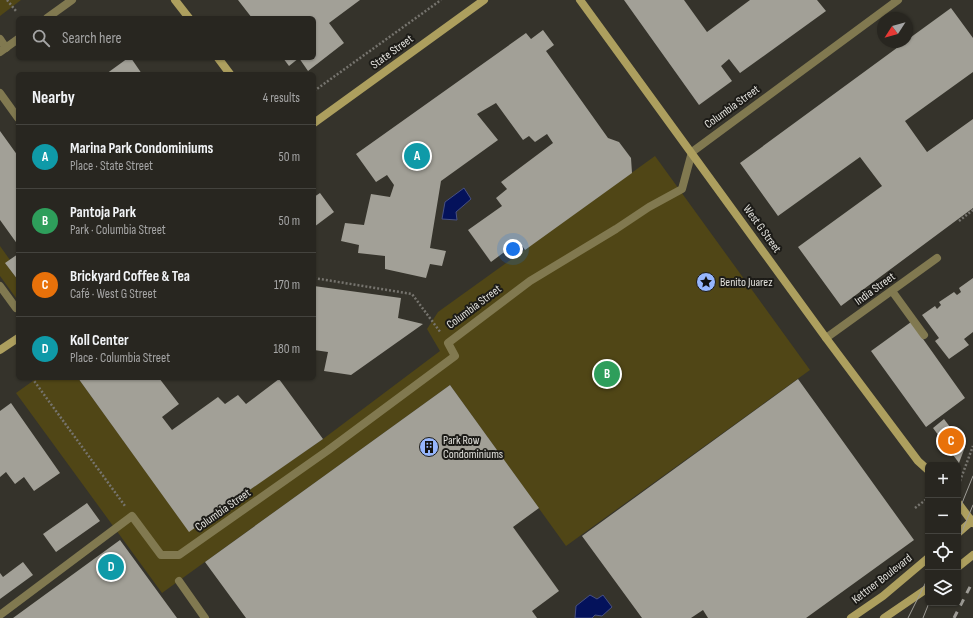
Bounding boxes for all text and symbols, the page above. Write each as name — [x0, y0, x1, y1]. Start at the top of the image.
north arrow — [877, 12, 913, 48]
search box — [16, 16, 316, 60]
icon: search — [30, 27, 52, 49]
text: Search here — [62, 29, 122, 48]
street label: State Street — [368, 31, 416, 72]
street label: Columbia Street — [701, 82, 763, 132]
text: Nearby — [32, 88, 75, 108]
text: 4 results — [263, 90, 300, 106]
text: Marina Park Condominiums — [70, 139, 213, 158]
pin: A — [404, 141, 430, 171]
text: A — [42, 149, 48, 165]
text: 50 m — [279, 149, 300, 165]
text: Place · State Street — [70, 158, 153, 174]
street label: West G Street — [740, 202, 785, 256]
text: Pantoja Park — [70, 203, 136, 222]
text: B — [42, 213, 48, 229]
text: 50 m — [279, 213, 300, 229]
text: Park · Columbia Street — [70, 222, 166, 238]
your location — [503, 239, 523, 259]
text: Brickyard Coffee & Tea — [70, 267, 190, 286]
street label: India Street — [852, 269, 899, 309]
place icon: Benito Juarez — [695, 271, 717, 293]
place label: Benito Juarez — [720, 275, 773, 290]
text: C — [42, 277, 48, 293]
text: 170 m — [274, 277, 300, 293]
street label: Columbia Street — [444, 281, 505, 332]
text: Café · West G Street — [70, 286, 157, 302]
text: Koll Center — [70, 331, 129, 350]
text: D — [42, 341, 48, 357]
text: 180 m — [274, 341, 300, 357]
text: Place · Columbia Street — [70, 350, 170, 366]
pin: B — [594, 359, 620, 389]
pin: C — [938, 426, 964, 456]
place label: Park Row Condominiums — [443, 433, 503, 462]
building icon: Park Row Condominiums — [418, 436, 440, 458]
map controls — [925, 462, 961, 606]
button: + — [925, 462, 961, 498]
street label: Columbia Street — [192, 485, 254, 535]
button: − — [925, 498, 961, 534]
button: locate — [925, 534, 961, 570]
street label: Kettner Boulevard — [849, 551, 915, 607]
pin: D — [98, 552, 124, 582]
button: layers — [925, 570, 961, 606]

